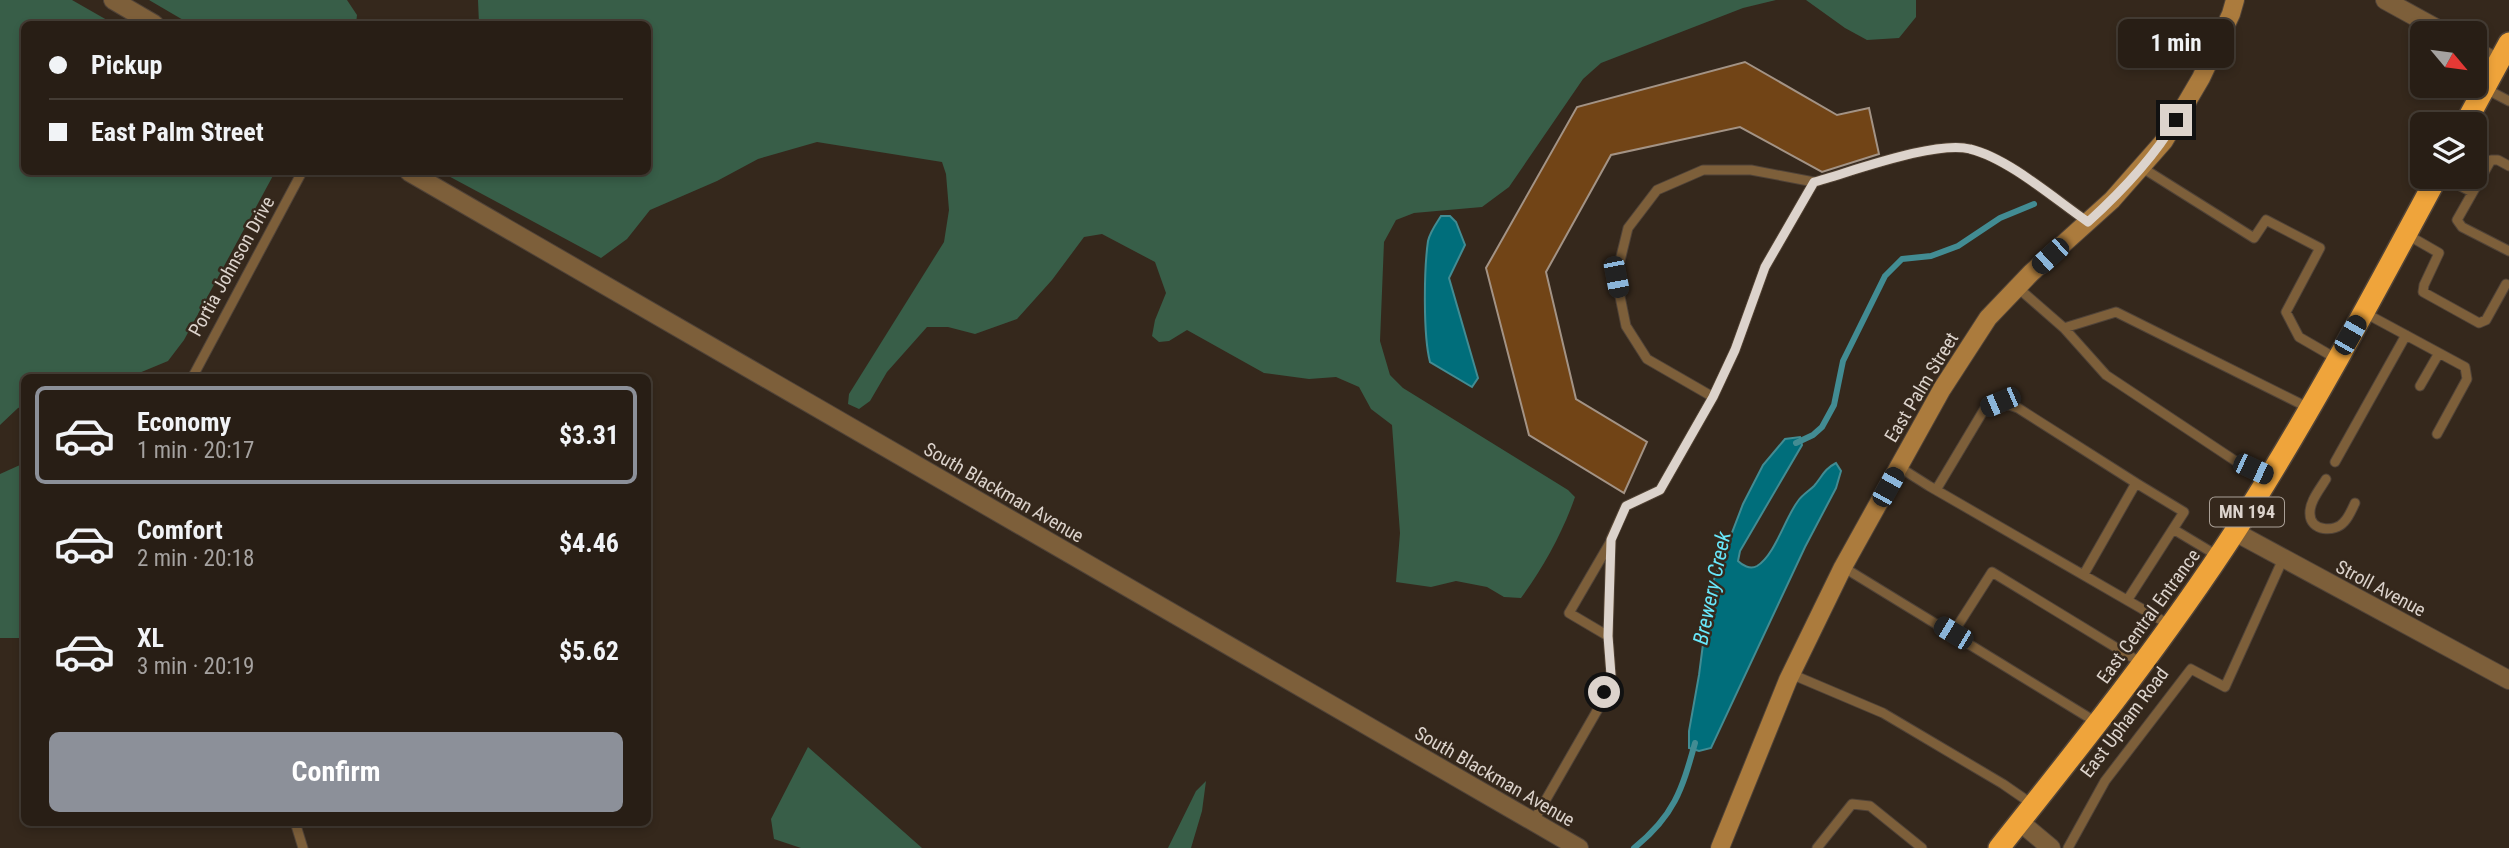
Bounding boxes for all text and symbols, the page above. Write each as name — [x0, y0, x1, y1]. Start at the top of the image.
callout: 1 min — [2118, 18, 2234, 68]
north arrow — [2410, 21, 2487, 98]
map controls — [2410, 21, 2487, 189]
text: 1 min — [2150, 30, 2202, 57]
text: Pickup — [91, 50, 162, 80]
route end — [2160, 104, 2192, 136]
button: layers — [2410, 112, 2487, 189]
text: East Palm Street — [91, 117, 264, 147]
street label: Portia Johnson Drive — [183, 192, 279, 340]
car — [2028, 234, 2073, 278]
car — [1602, 254, 1631, 300]
car — [2331, 312, 2370, 358]
street label: East Palm Street — [1880, 328, 1963, 446]
car — [1977, 384, 2024, 420]
icon: car — [53, 404, 116, 467]
text: Economy — [137, 407, 231, 437]
text: $3.31 — [559, 420, 619, 450]
text: 1 min · 20:17 — [137, 437, 254, 464]
street label: South Blackman Avenue — [920, 437, 1088, 548]
car — [2230, 451, 2277, 487]
car — [1869, 464, 1908, 510]
road number: MN 194 — [2210, 498, 2284, 526]
icon: car — [53, 512, 116, 575]
text: Comfort — [137, 515, 223, 545]
text: $4.46 — [559, 528, 619, 558]
water label: Brewery Creek — [1688, 528, 1736, 647]
street label: East Central Entrance — [2092, 544, 2205, 688]
text: 2 min · 20:18 — [137, 545, 254, 572]
street label: Stroll Avenue — [2332, 555, 2430, 622]
car — [1930, 613, 1977, 653]
icon: car — [53, 620, 116, 683]
text: XL — [137, 623, 164, 653]
text: $5.62 — [559, 636, 619, 666]
text: 3 min · 20:19 — [137, 653, 254, 680]
street label: East Upham Road — [2075, 663, 2173, 782]
route start — [1588, 676, 1620, 708]
street label: South Blackman Avenue — [1411, 721, 1579, 832]
button: Confirm — [49, 732, 623, 812]

